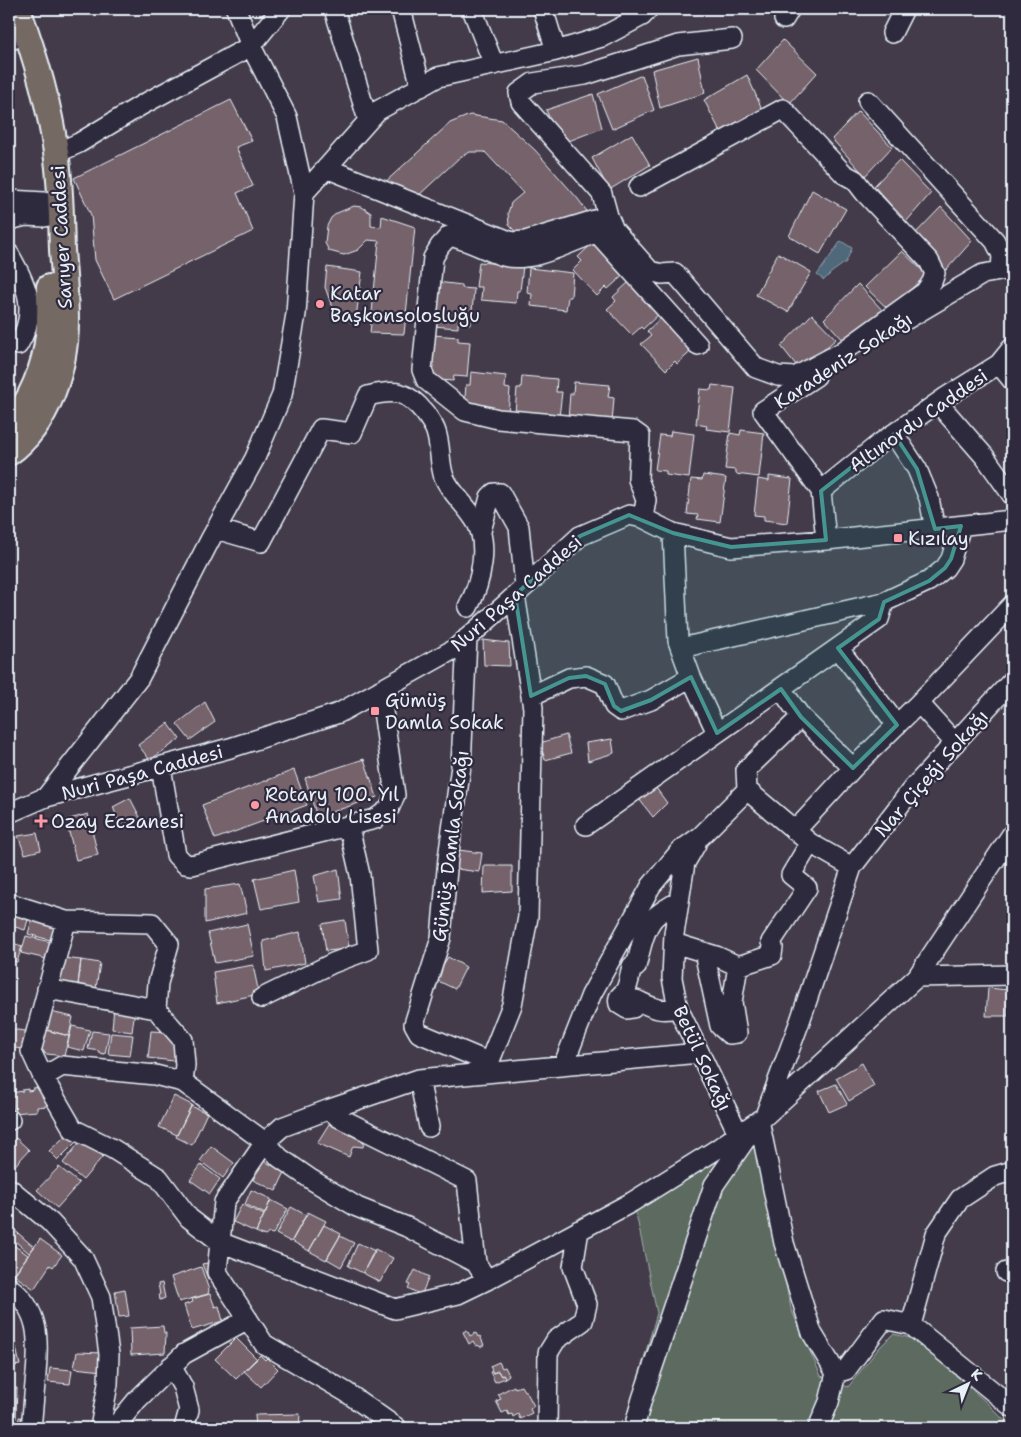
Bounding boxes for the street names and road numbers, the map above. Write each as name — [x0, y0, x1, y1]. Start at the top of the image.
street label: Sarıyer Caddesi — [45, 165, 78, 309]
street label: Karadeniz Sokağı — [769, 306, 917, 414]
street label: Altınordu Caddesi — [844, 363, 993, 478]
street label: Nuri Paşa Caddesi — [445, 529, 587, 657]
street label: Nar Çiçeği Sokağı — [869, 704, 994, 842]
street label: Nuri Paşa Caddesi — [59, 739, 226, 806]
street label: Gümüş Damla Sokağı — [426, 749, 475, 943]
street label: Betül Sokağı — [667, 1002, 738, 1115]

